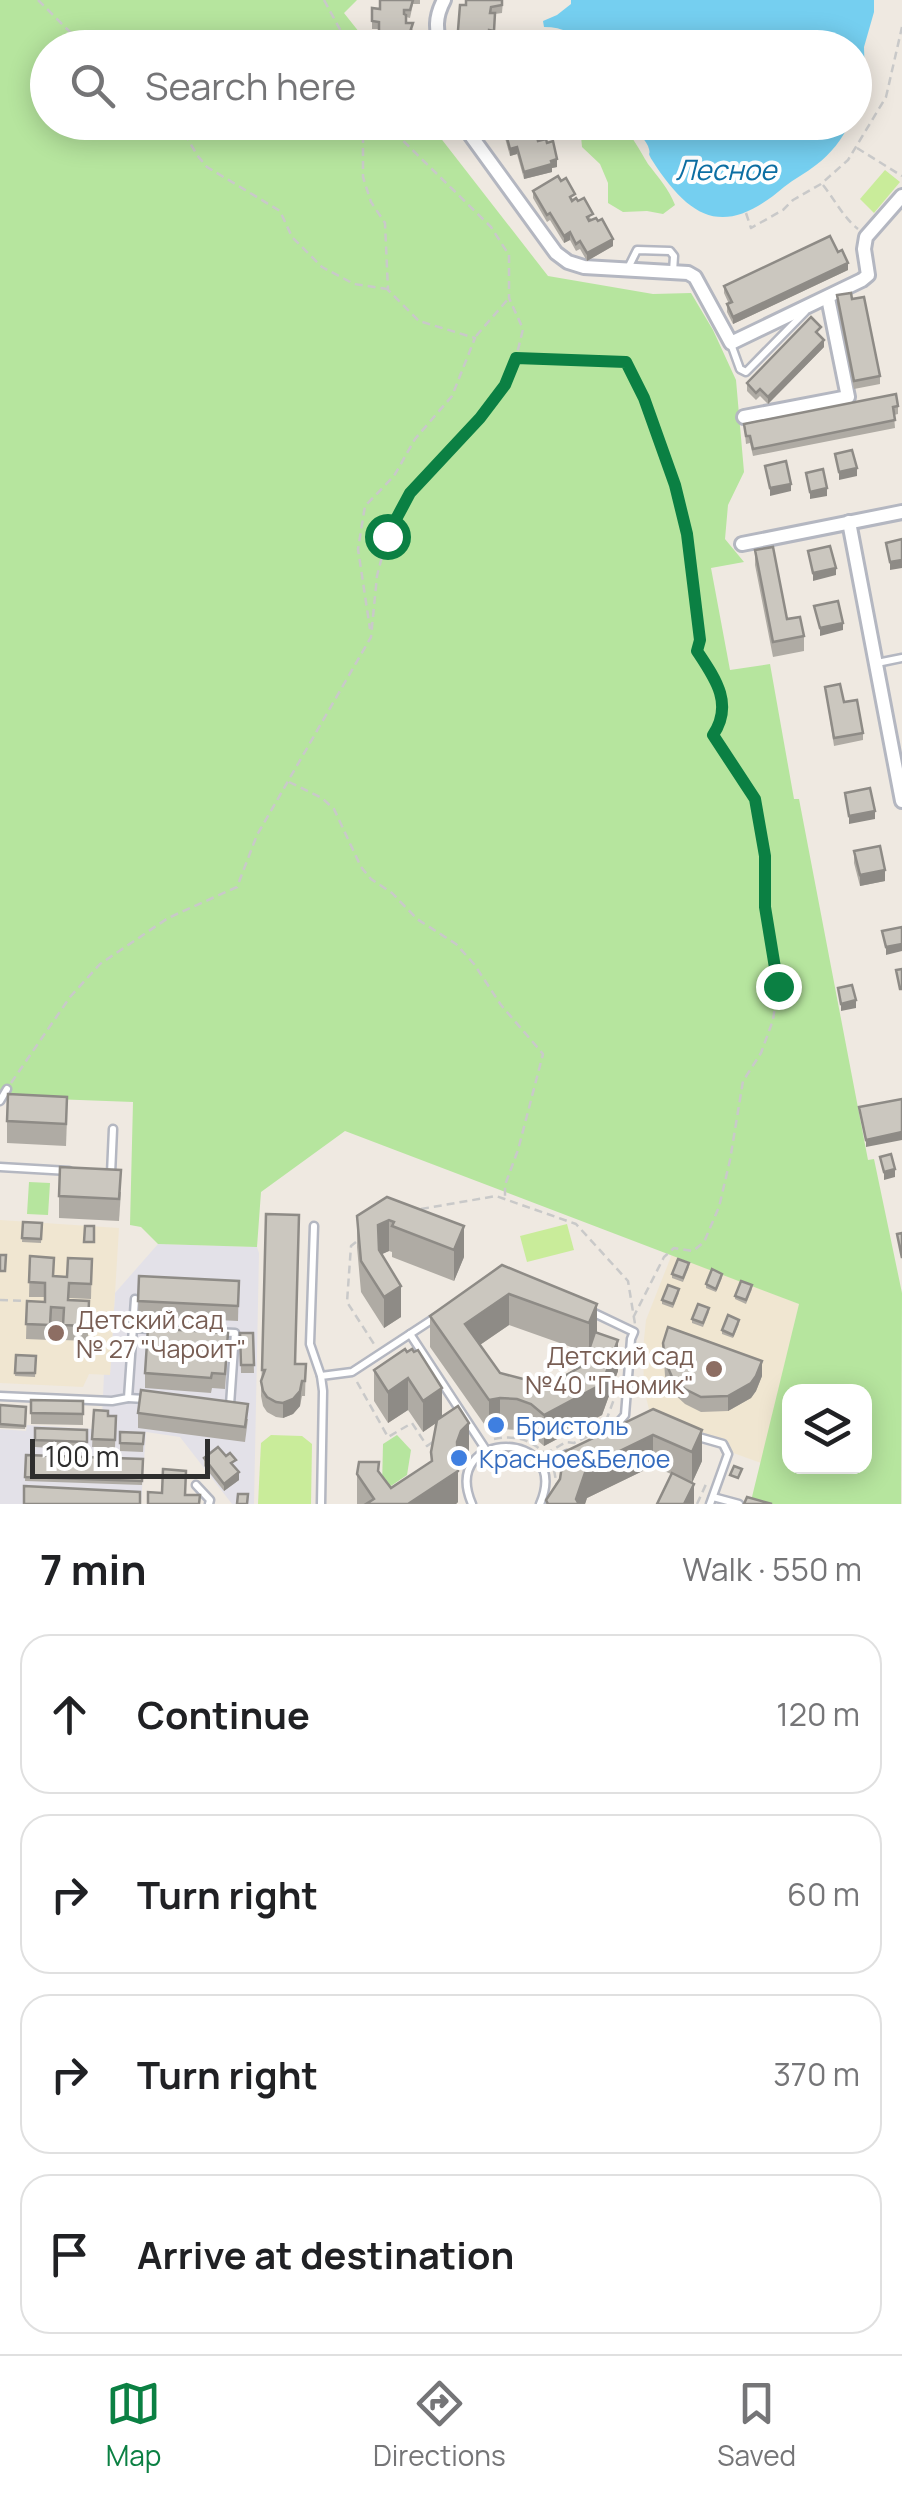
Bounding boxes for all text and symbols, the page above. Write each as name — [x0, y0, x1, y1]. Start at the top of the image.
search box — [30, 30, 872, 140]
icon: search — [65, 58, 120, 113]
text: Search here — [145, 59, 356, 111]
water label: Лесное — [676, 150, 778, 188]
route start — [365, 514, 411, 560]
route end — [756, 964, 802, 1010]
place label: Детский сад № 27 "Чароит" — [76, 1302, 247, 1366]
marker: Детский сад № 27 "Чароит" — [45, 1322, 67, 1344]
place label: Детский сад №40 "Гномик" — [525, 1338, 694, 1402]
marker: Детский сад №40 "Гномик" — [703, 1358, 725, 1380]
map controls — [782, 1384, 872, 1474]
button: layers — [782, 1384, 872, 1474]
place label: Бристоль — [516, 1408, 629, 1443]
marker: Бристоль — [485, 1414, 507, 1436]
scale bar — [30, 1434, 210, 1478]
text: 100 m — [45, 1437, 119, 1475]
place label: Красное&Белое — [479, 1441, 670, 1476]
marker: Красное&Белое — [448, 1447, 470, 1469]
text: 7 min — [40, 1540, 147, 1598]
text: Walk · 550 m — [682, 1547, 862, 1591]
icon: ahead — [42, 1687, 97, 1742]
text: Continue — [137, 1688, 310, 1740]
text: 120 m — [776, 1692, 860, 1736]
icon: right — [42, 1867, 97, 1922]
text: Turn right — [137, 1868, 318, 1920]
text: 60 m — [787, 1872, 860, 1916]
icon: right — [42, 2047, 97, 2102]
text: Turn right — [137, 2048, 318, 2100]
text: 370 m — [773, 2052, 860, 2096]
icon: arrive — [42, 2227, 97, 2282]
text: Arrive at destination — [137, 2228, 514, 2280]
tab: Map — [106, 2376, 161, 2474]
tab: Directions — [373, 2376, 506, 2474]
tab: Saved — [717, 2376, 796, 2474]

